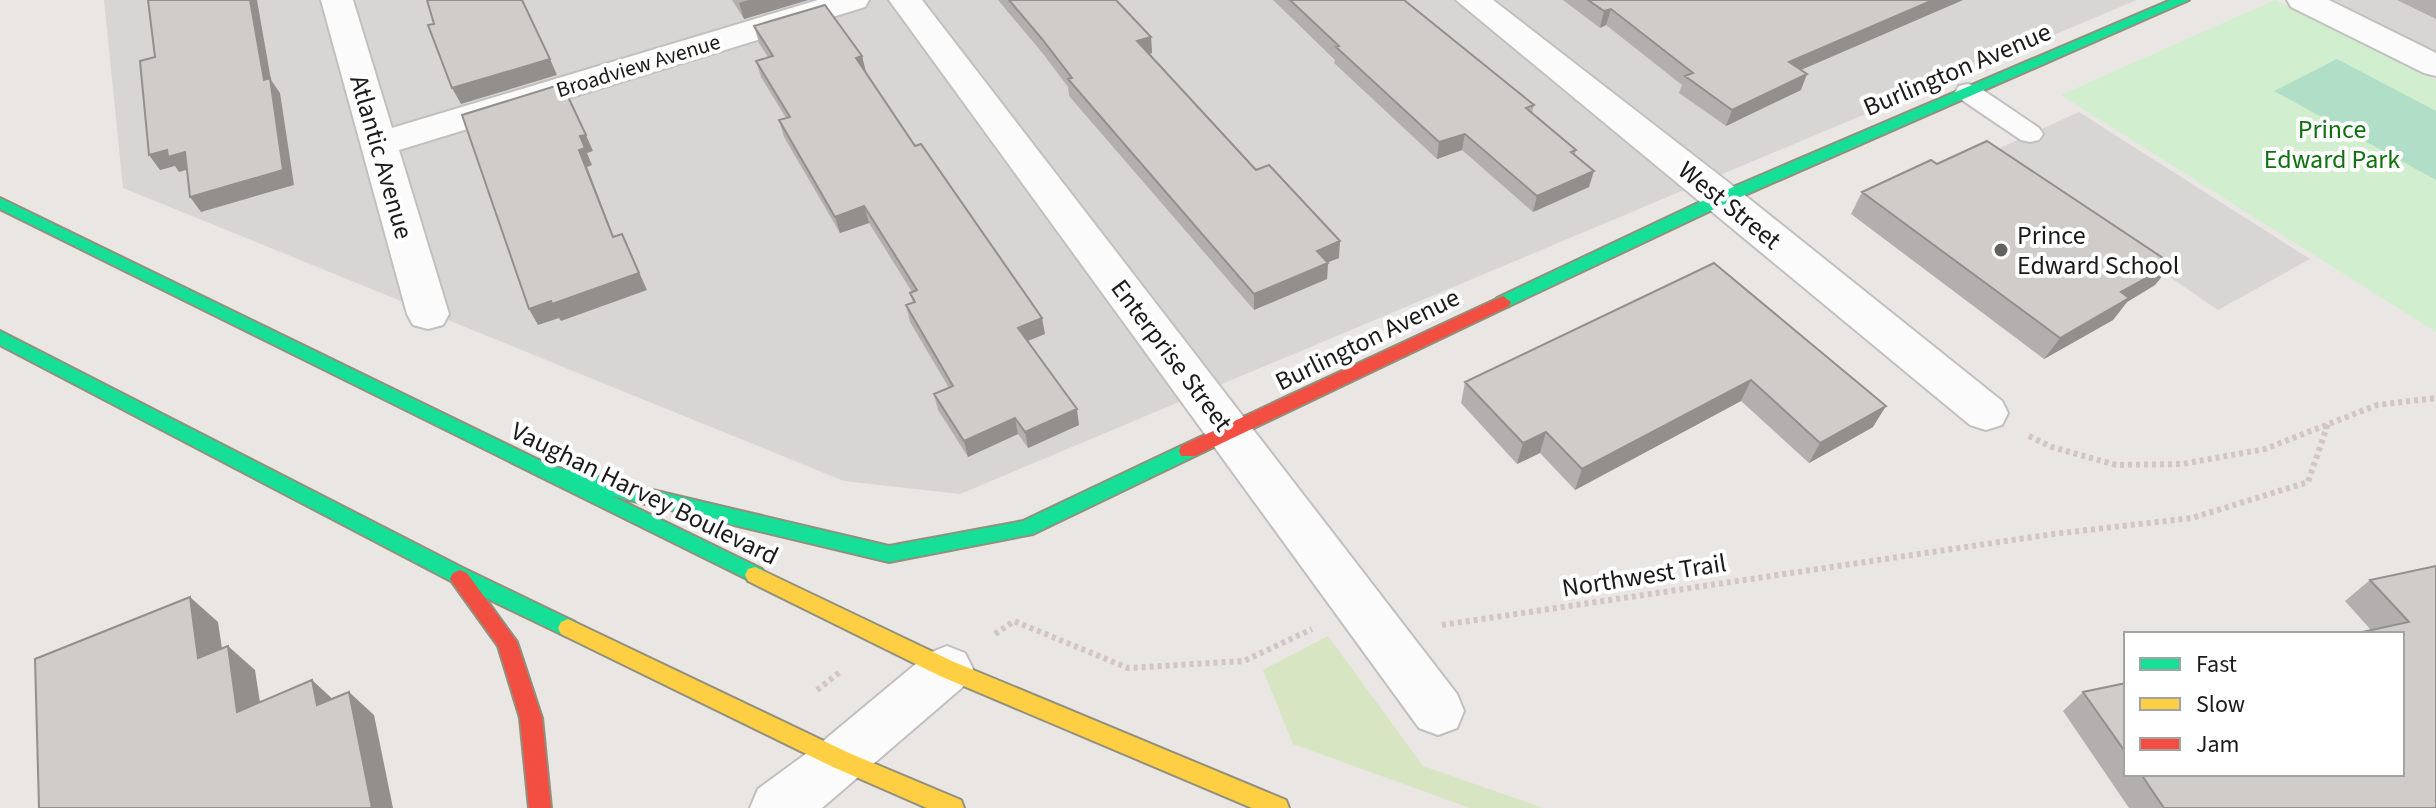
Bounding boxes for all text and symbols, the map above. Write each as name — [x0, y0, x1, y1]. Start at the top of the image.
street label: Burlington Avenue — [1858, 13, 2057, 126]
street label: Broadview Avenue — [552, 26, 724, 106]
street label: Atlantic Avenue — [340, 71, 423, 243]
park label: Prince Edward Park — [2264, 111, 2400, 178]
street label: West Street — [1670, 152, 1789, 259]
place label: Prince Edward School — [2017, 217, 2180, 284]
marker: Prince Edward School — [1992, 241, 2010, 259]
street label: Enterprise Street — [1102, 271, 1241, 439]
street label: Burlington Avenue — [1269, 279, 1466, 400]
street label: Vaughan Harvey Boulevard — [505, 413, 785, 574]
street label: Northwest Trail — [1559, 544, 1729, 607]
legend — [2124, 632, 2404, 776]
text: Fast — [2196, 647, 2237, 682]
text: Slow — [2196, 687, 2245, 722]
text: Jam — [2196, 727, 2240, 762]

